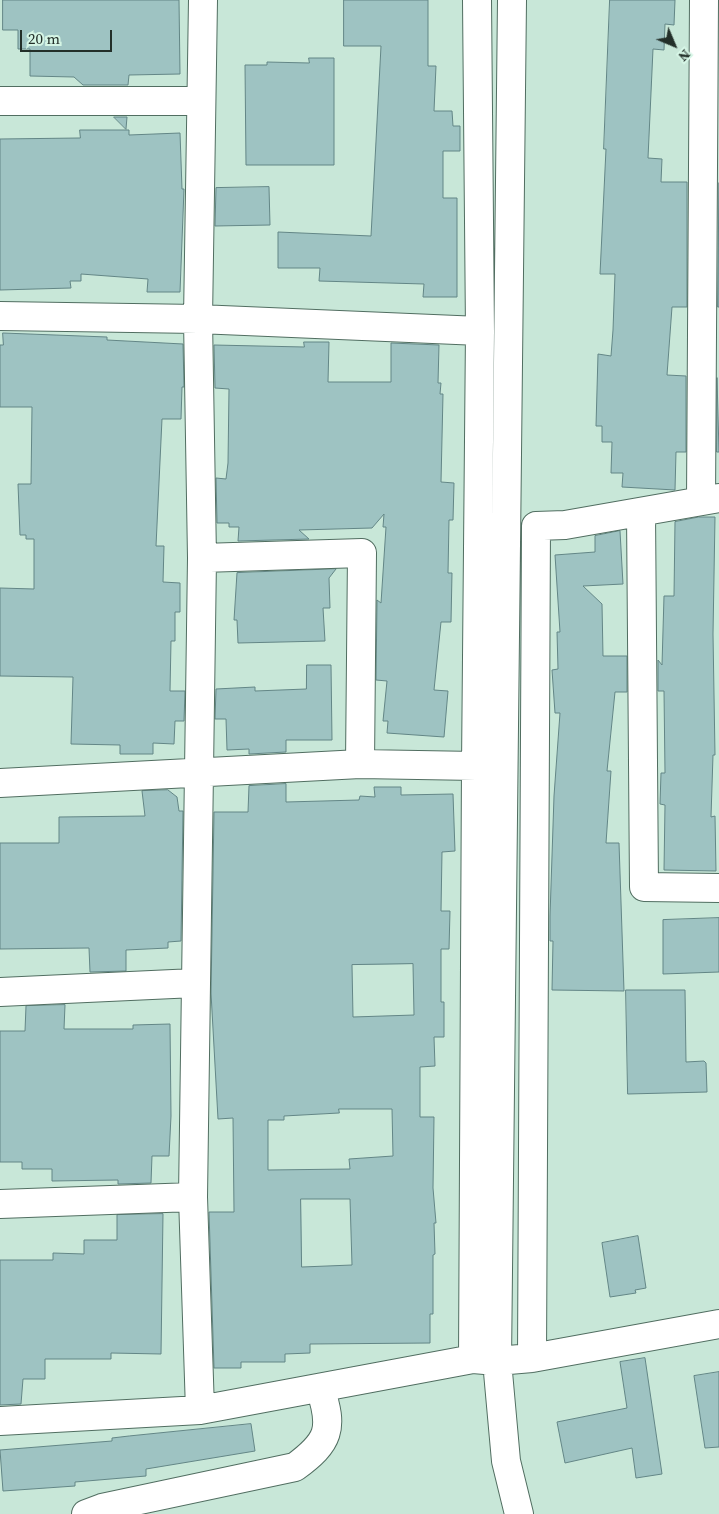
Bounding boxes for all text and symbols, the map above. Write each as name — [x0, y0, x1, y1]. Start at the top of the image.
scale bar — [22, 20, 115, 52]
north arrow — [649, 20, 699, 70]
text: 20 m — [28, 28, 60, 49]
text: N — [674, 45, 695, 66]

